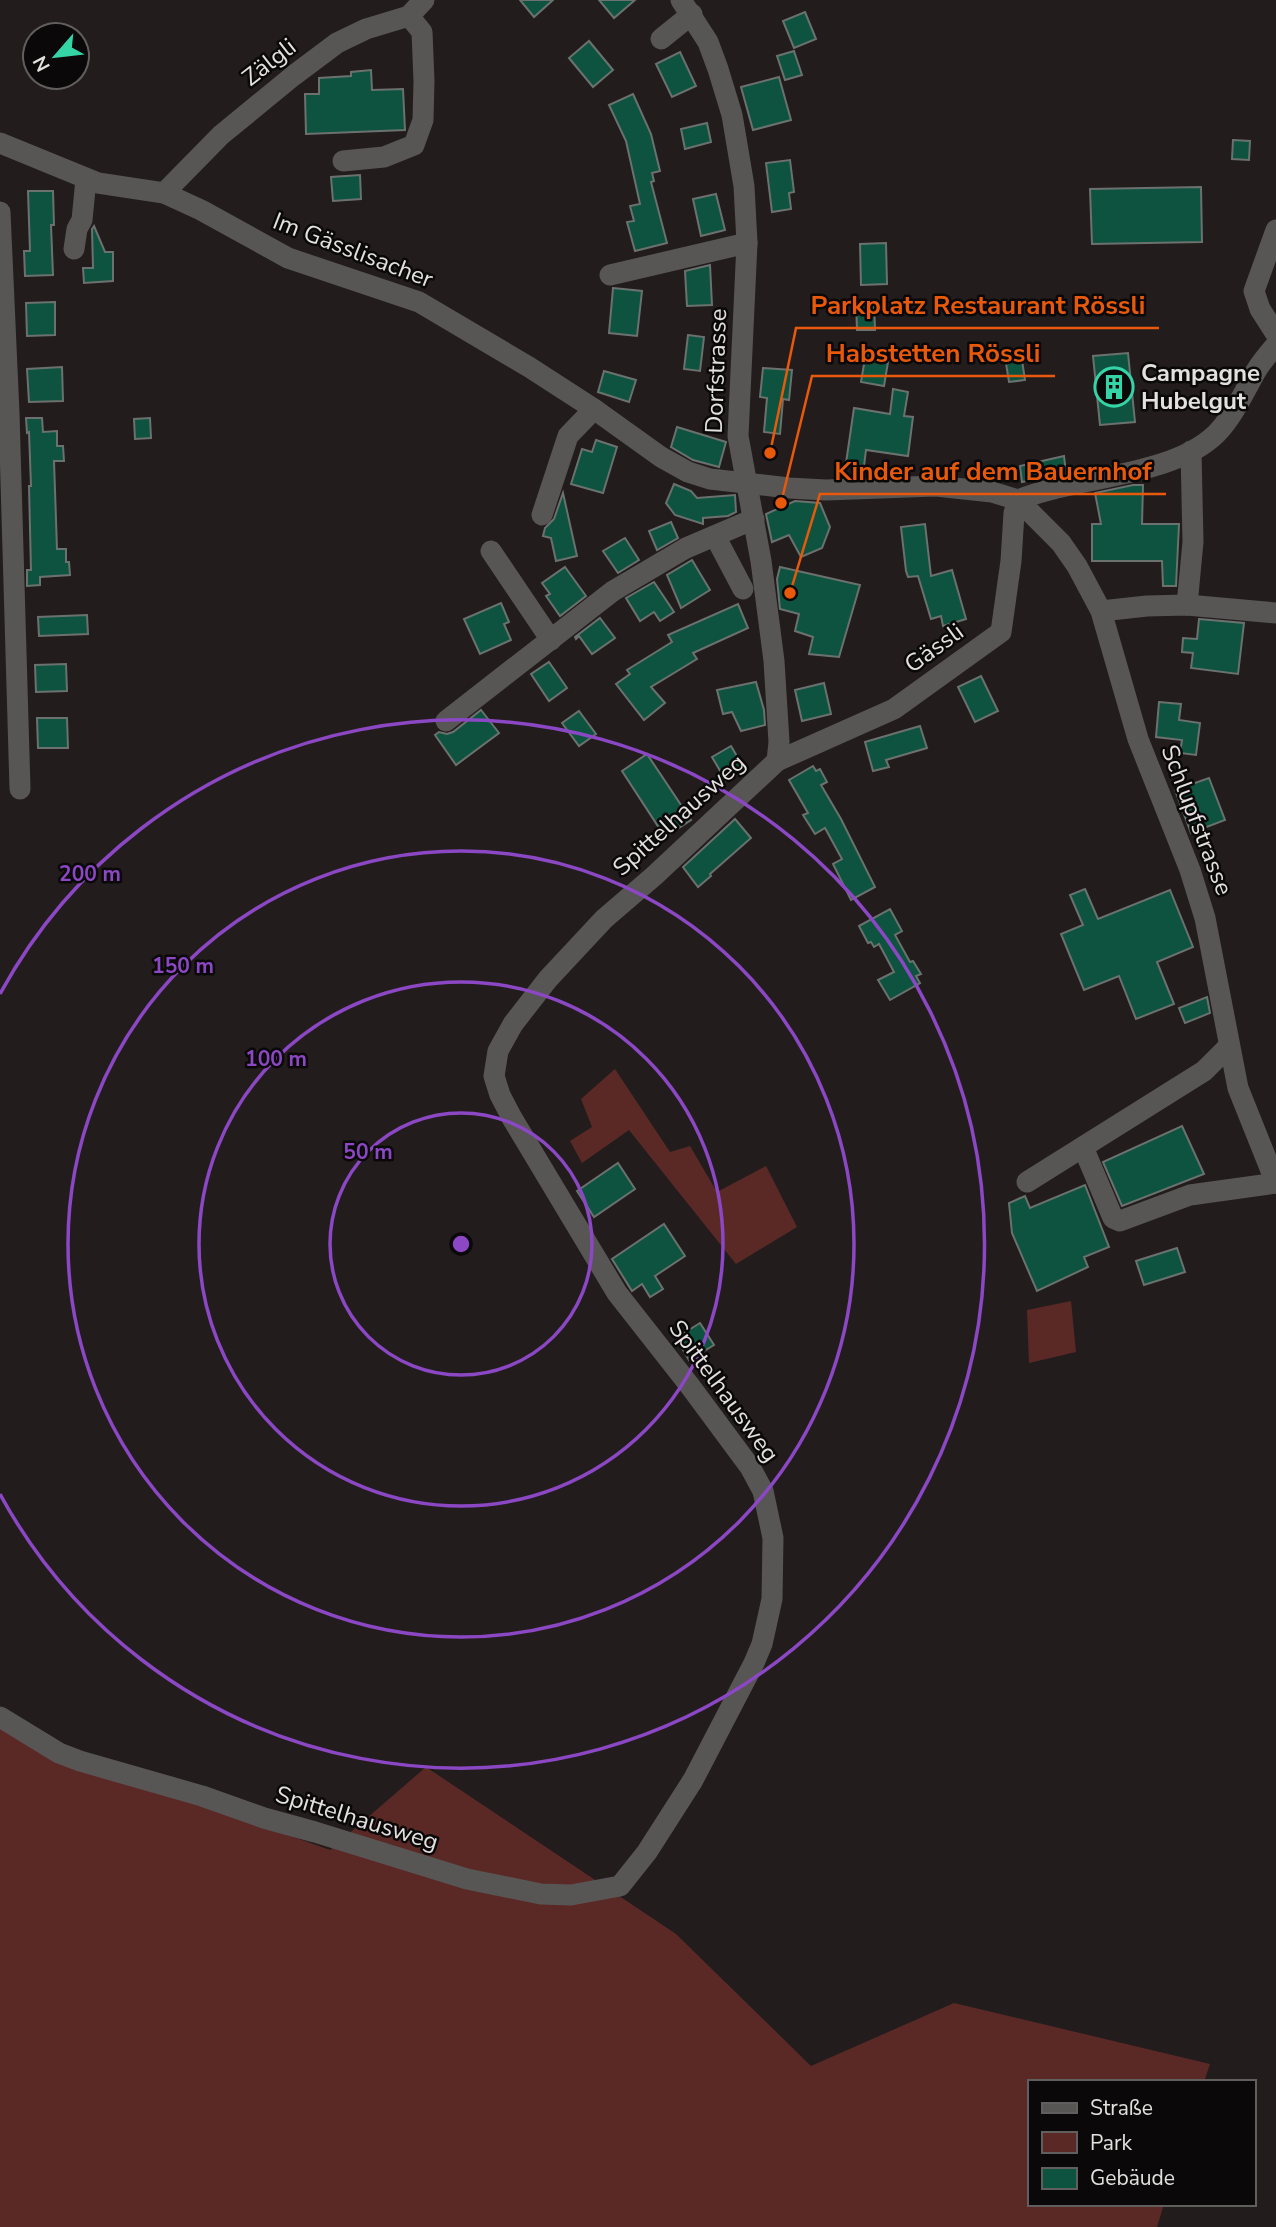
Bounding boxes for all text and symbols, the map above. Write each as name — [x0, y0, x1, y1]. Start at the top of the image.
north arrow — [21, 21, 91, 91]
street label: Zälgli — [235, 31, 303, 93]
text: N — [27, 51, 57, 76]
street label: Im Gässlisacher — [268, 205, 438, 295]
callout: Parkplatz Restaurant Rössli — [796, 281, 1159, 328]
text: Parkplatz Restaurant Rössli — [811, 288, 1145, 323]
street label: Dorfstrasse — [698, 308, 734, 434]
callout: Habstetten Rössli — [812, 329, 1055, 376]
text: Habstetten Rössli — [826, 336, 1040, 371]
place label: Campagne Hubelgut — [1141, 357, 1260, 417]
building icon: Campagne Hubelgut — [1093, 366, 1135, 408]
callout: Kinder auf dem Bauernhof — [820, 447, 1166, 494]
text: Kinder auf dem Bauernhof — [834, 454, 1152, 489]
street label: Gässli — [898, 616, 970, 680]
street label: Schlupfstrasse — [1154, 740, 1240, 900]
street label: Spittelhausweg — [606, 747, 752, 883]
text: 200 m — [59, 860, 121, 888]
text: 150 m — [152, 952, 214, 980]
text: 100 m — [245, 1045, 307, 1073]
text: 50 m — [343, 1138, 393, 1166]
centre of rings — [449, 1232, 473, 1256]
street label: Spittelhausweg — [662, 1313, 786, 1469]
street label: Spittelhausweg — [272, 1778, 442, 1858]
legend — [1028, 2080, 1255, 2206]
text: Straße — [1090, 2094, 1153, 2122]
text: Park — [1090, 2129, 1132, 2157]
text: Gebäude — [1090, 2164, 1175, 2192]

